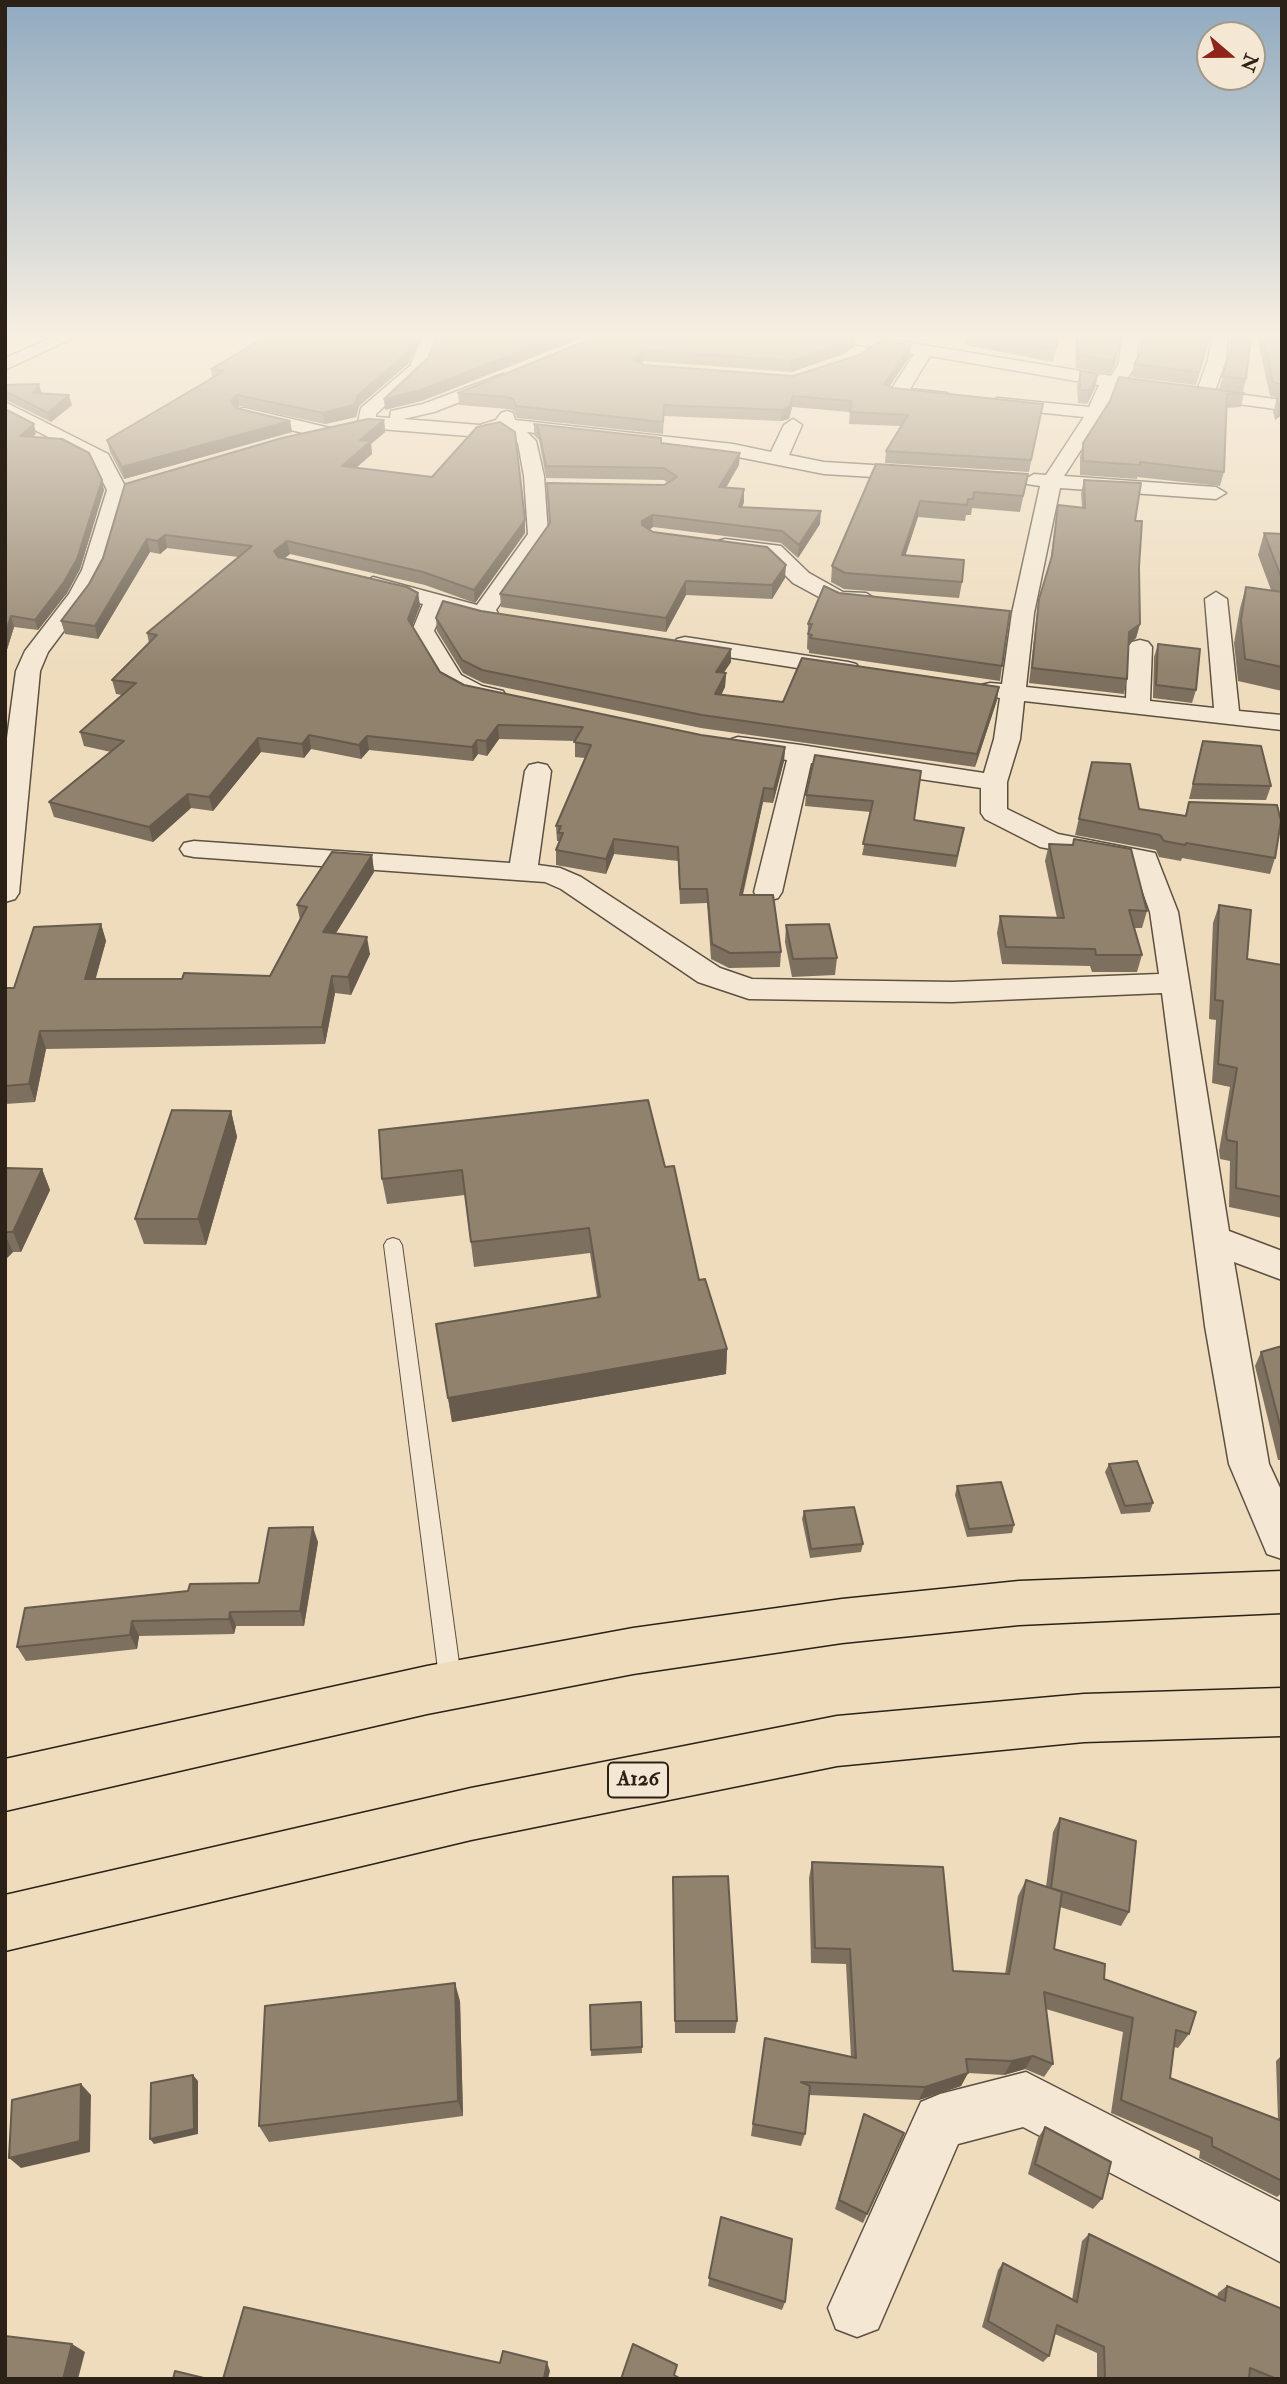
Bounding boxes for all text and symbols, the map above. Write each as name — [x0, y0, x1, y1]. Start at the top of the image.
north arrow — [1196, 21, 1266, 91]
text: N — [1235, 50, 1263, 75]
road number: A126 — [608, 1762, 668, 1798]

